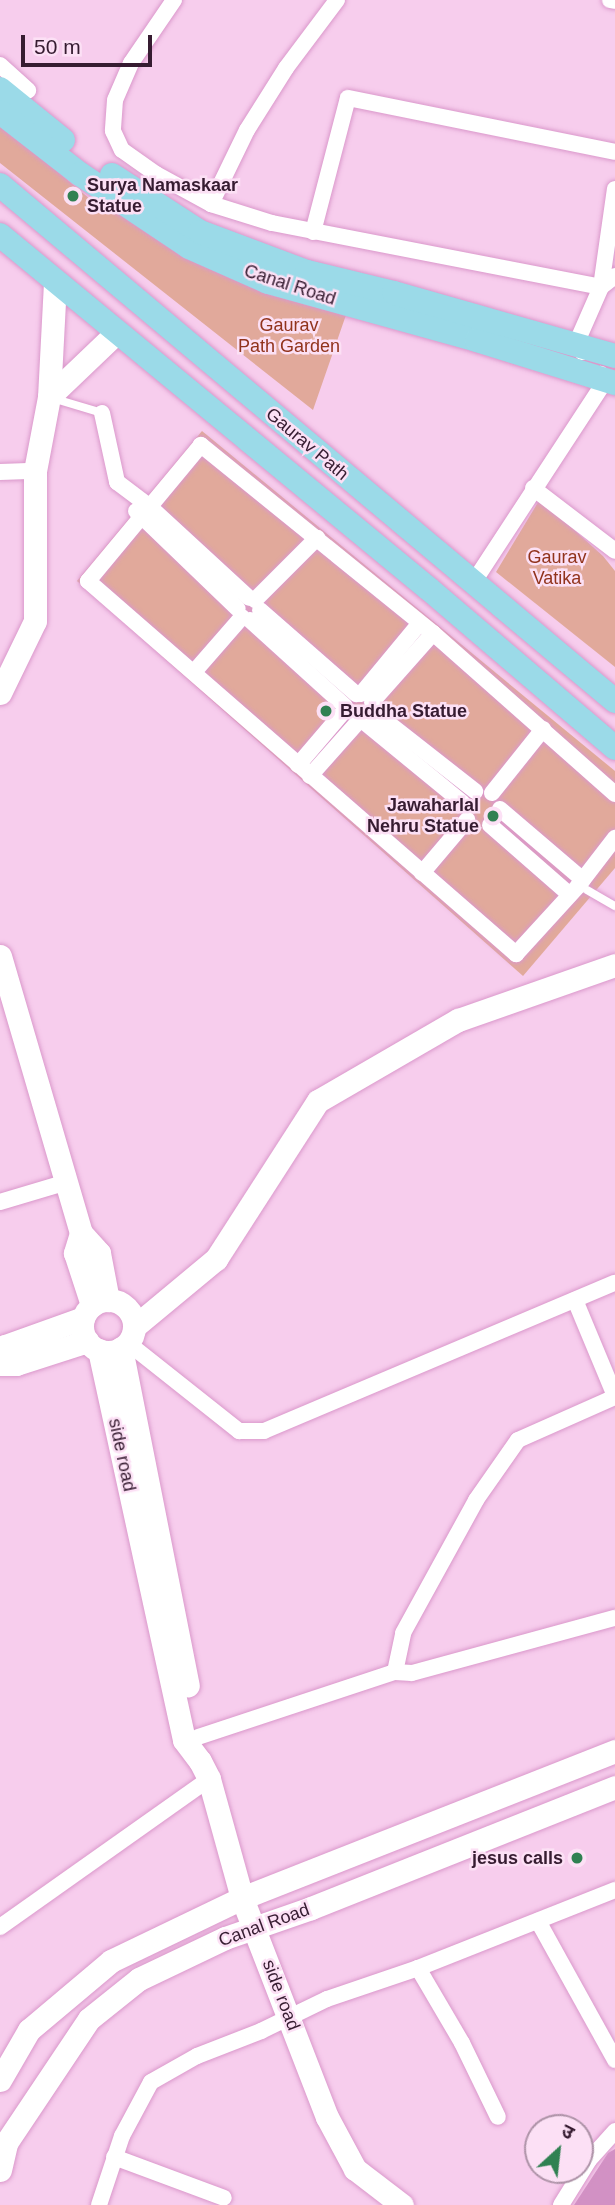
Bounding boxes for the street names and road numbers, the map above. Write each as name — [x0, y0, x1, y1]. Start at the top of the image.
street label: Canal Road — [241, 260, 339, 310]
street label: Gaurav Path — [261, 403, 353, 485]
street label: side road — [104, 1417, 140, 1493]
street label: Canal Road — [216, 1899, 312, 1951]
street label: side road — [258, 1957, 304, 2033]

